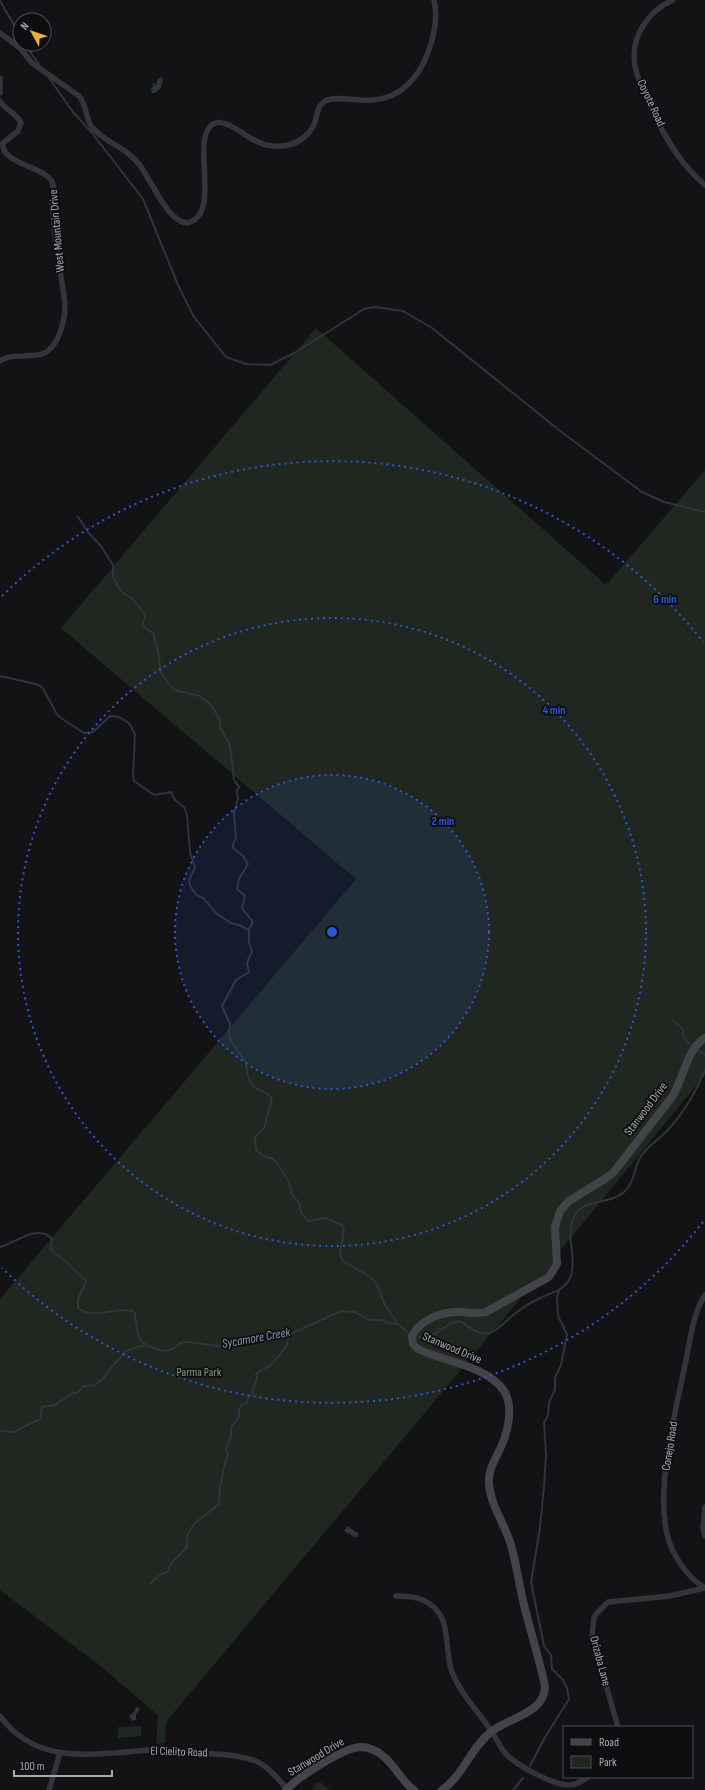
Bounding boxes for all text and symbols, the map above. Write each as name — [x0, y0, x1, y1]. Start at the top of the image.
north arrow — [12, 12, 52, 52]
text: N — [18, 19, 32, 32]
street label: Coyote Road — [634, 77, 668, 129]
street label: West Mountain Drive — [46, 189, 68, 273]
text: 6 min — [653, 592, 677, 607]
text: 4 min — [542, 703, 566, 718]
text: 2 min — [432, 814, 454, 829]
centre of rings — [325, 925, 339, 939]
street label: Stanwood Drive — [621, 1079, 671, 1139]
water label: Sycamore Creek — [221, 1324, 293, 1352]
street label: Stanwood Drive — [420, 1329, 484, 1367]
park label: Parma Park — [177, 1365, 222, 1380]
street label: Conejo Road — [659, 1420, 681, 1472]
street label: Orizaba Lane — [586, 1634, 614, 1688]
legend — [563, 1726, 693, 1778]
street label: Stanwood Drive — [285, 1734, 347, 1780]
text: Road — [599, 1735, 619, 1750]
street label: El Cielito Road — [150, 1744, 208, 1760]
scale bar — [14, 1752, 112, 1778]
text: Park — [599, 1755, 617, 1770]
text: 100 m — [20, 1759, 45, 1774]

